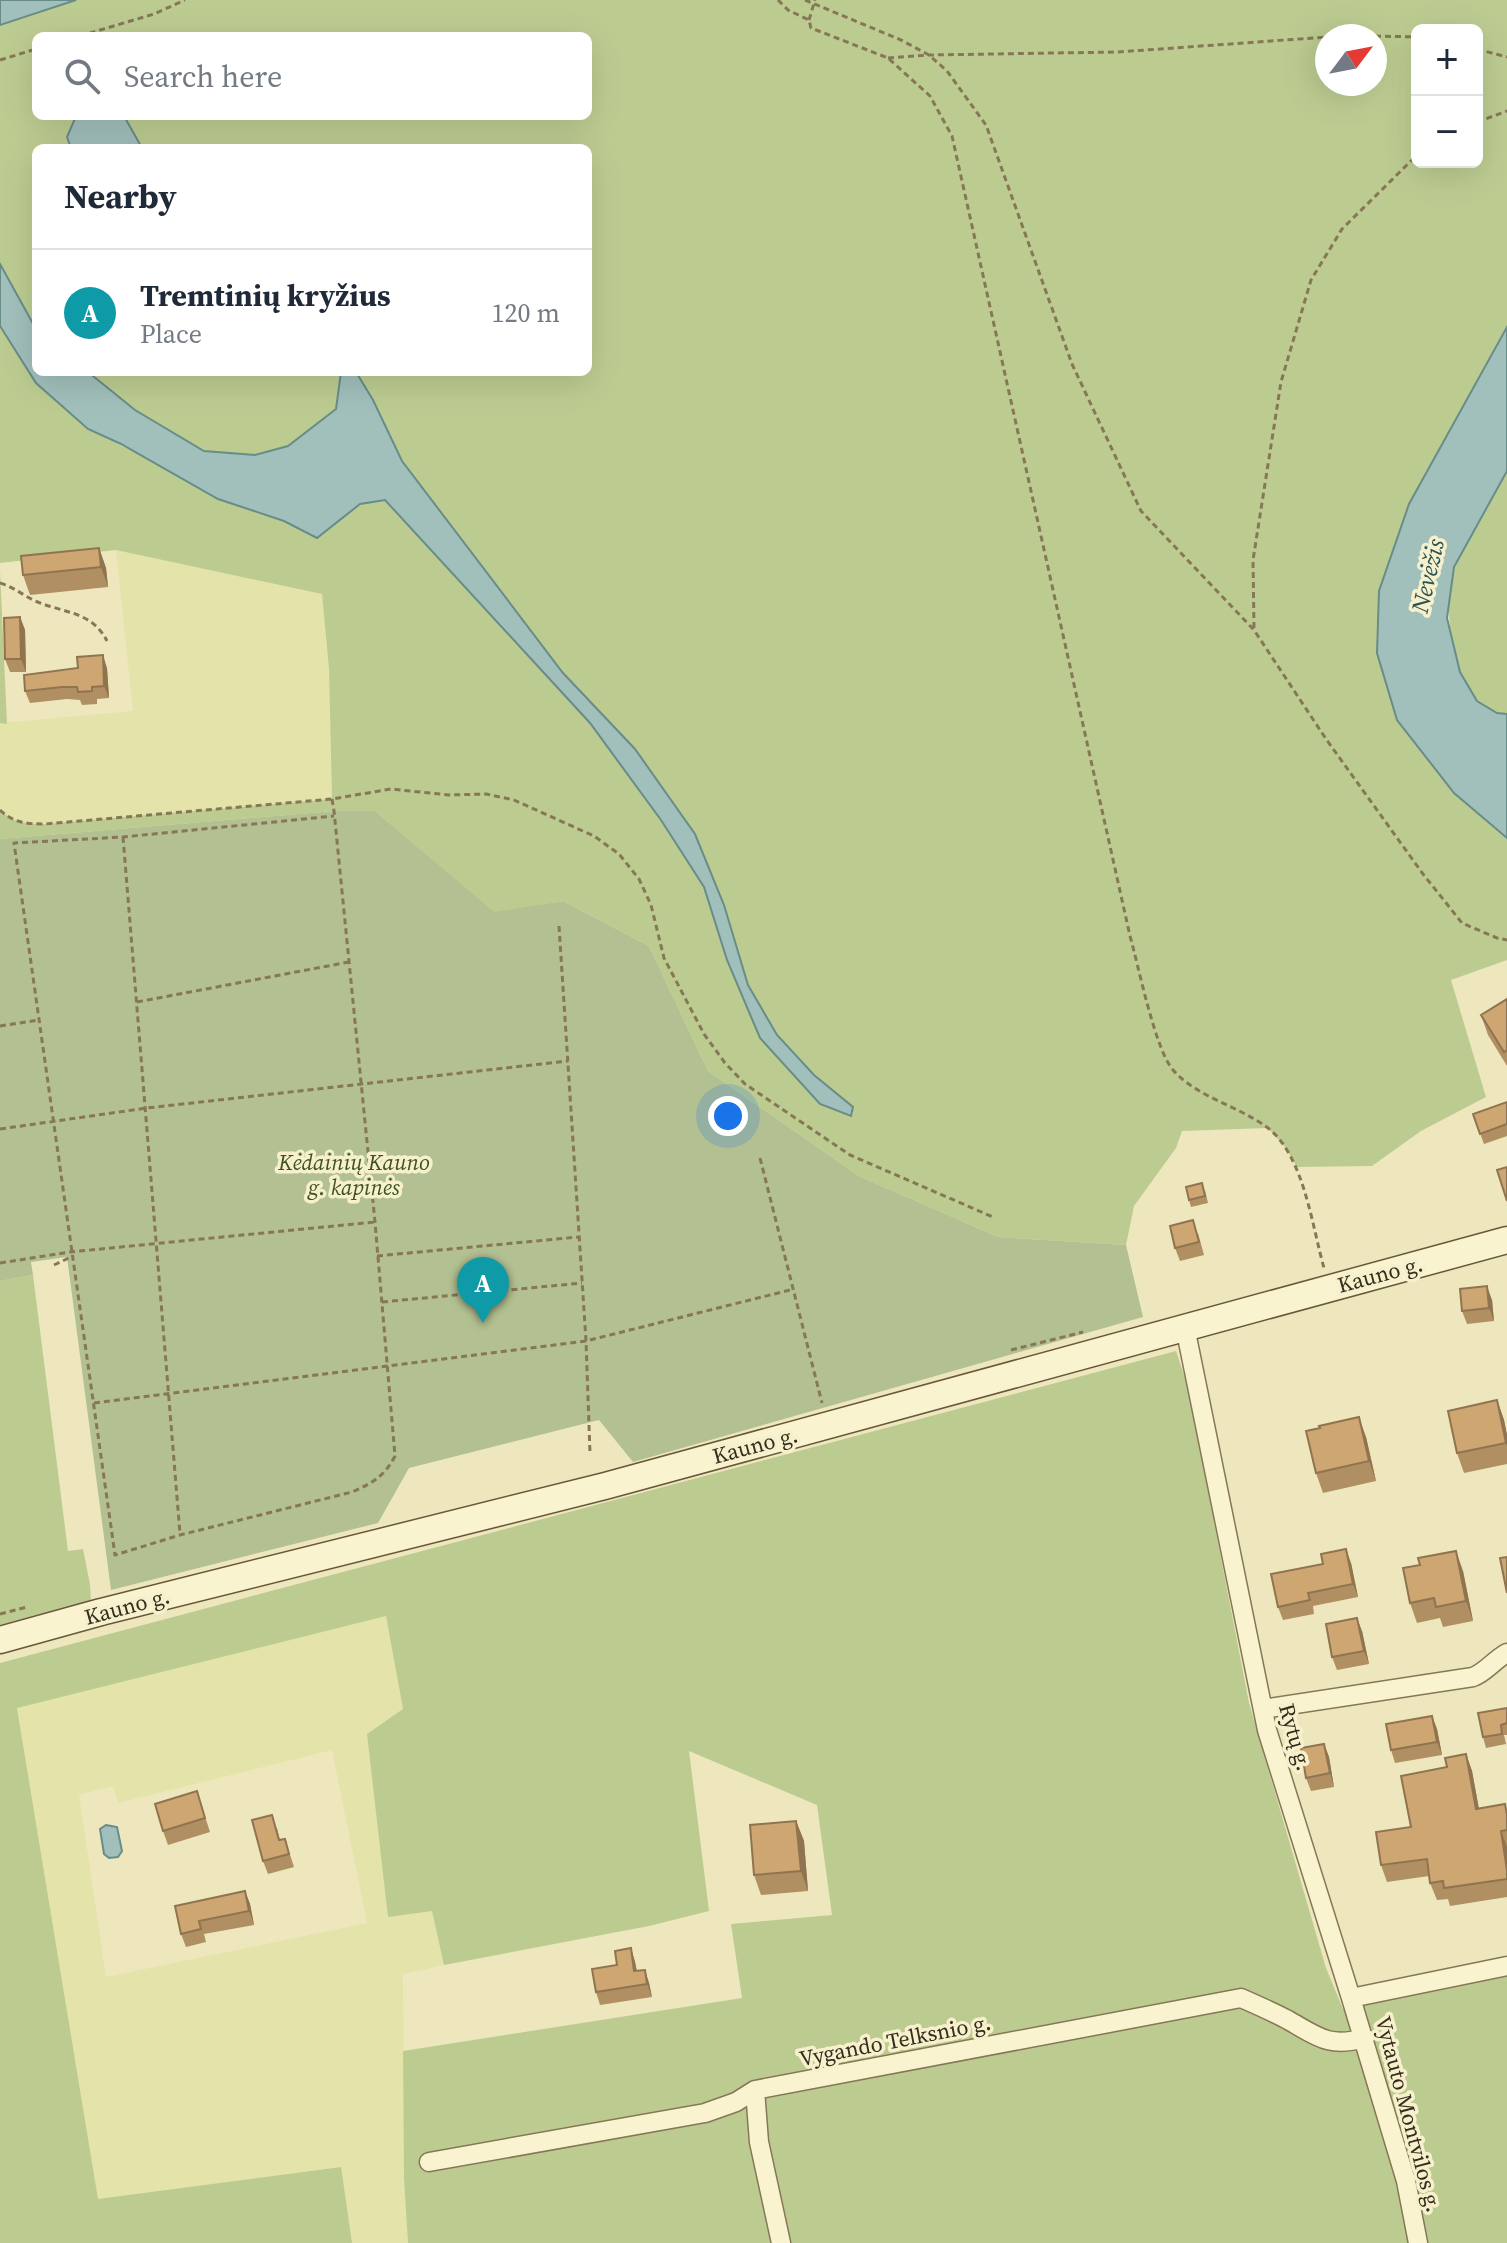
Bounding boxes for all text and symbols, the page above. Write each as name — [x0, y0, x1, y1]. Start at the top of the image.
north arrow — [1315, 24, 1387, 96]
map controls — [1411, 24, 1483, 168]
button: + — [1411, 24, 1483, 96]
search box — [32, 32, 592, 120]
icon: search — [60, 54, 104, 98]
text: Search here — [124, 56, 282, 97]
button: − — [1411, 96, 1483, 168]
text: Nearby — [64, 173, 177, 219]
text: Tremtinių kryžius — [140, 275, 391, 316]
text: A — [81, 295, 99, 331]
text: 120 m — [492, 295, 560, 331]
text: Place — [140, 316, 202, 352]
water label: Nevėžis — [1403, 535, 1452, 617]
your location — [708, 1096, 748, 1136]
park label: Kėdainių Kauno g. kapinės — [277, 1147, 430, 1202]
street label: Kauno g. — [1334, 1248, 1426, 1300]
pin: A — [457, 1257, 509, 1323]
street label: Kauno g. — [709, 1419, 801, 1471]
street label: Kauno g. — [81, 1580, 173, 1632]
street label: Rytų g. — [1272, 1700, 1320, 1774]
street label: Vygando Telksnio g. — [797, 2007, 993, 2073]
street label: Vytauto Montvilos g. — [1368, 2013, 1450, 2215]

